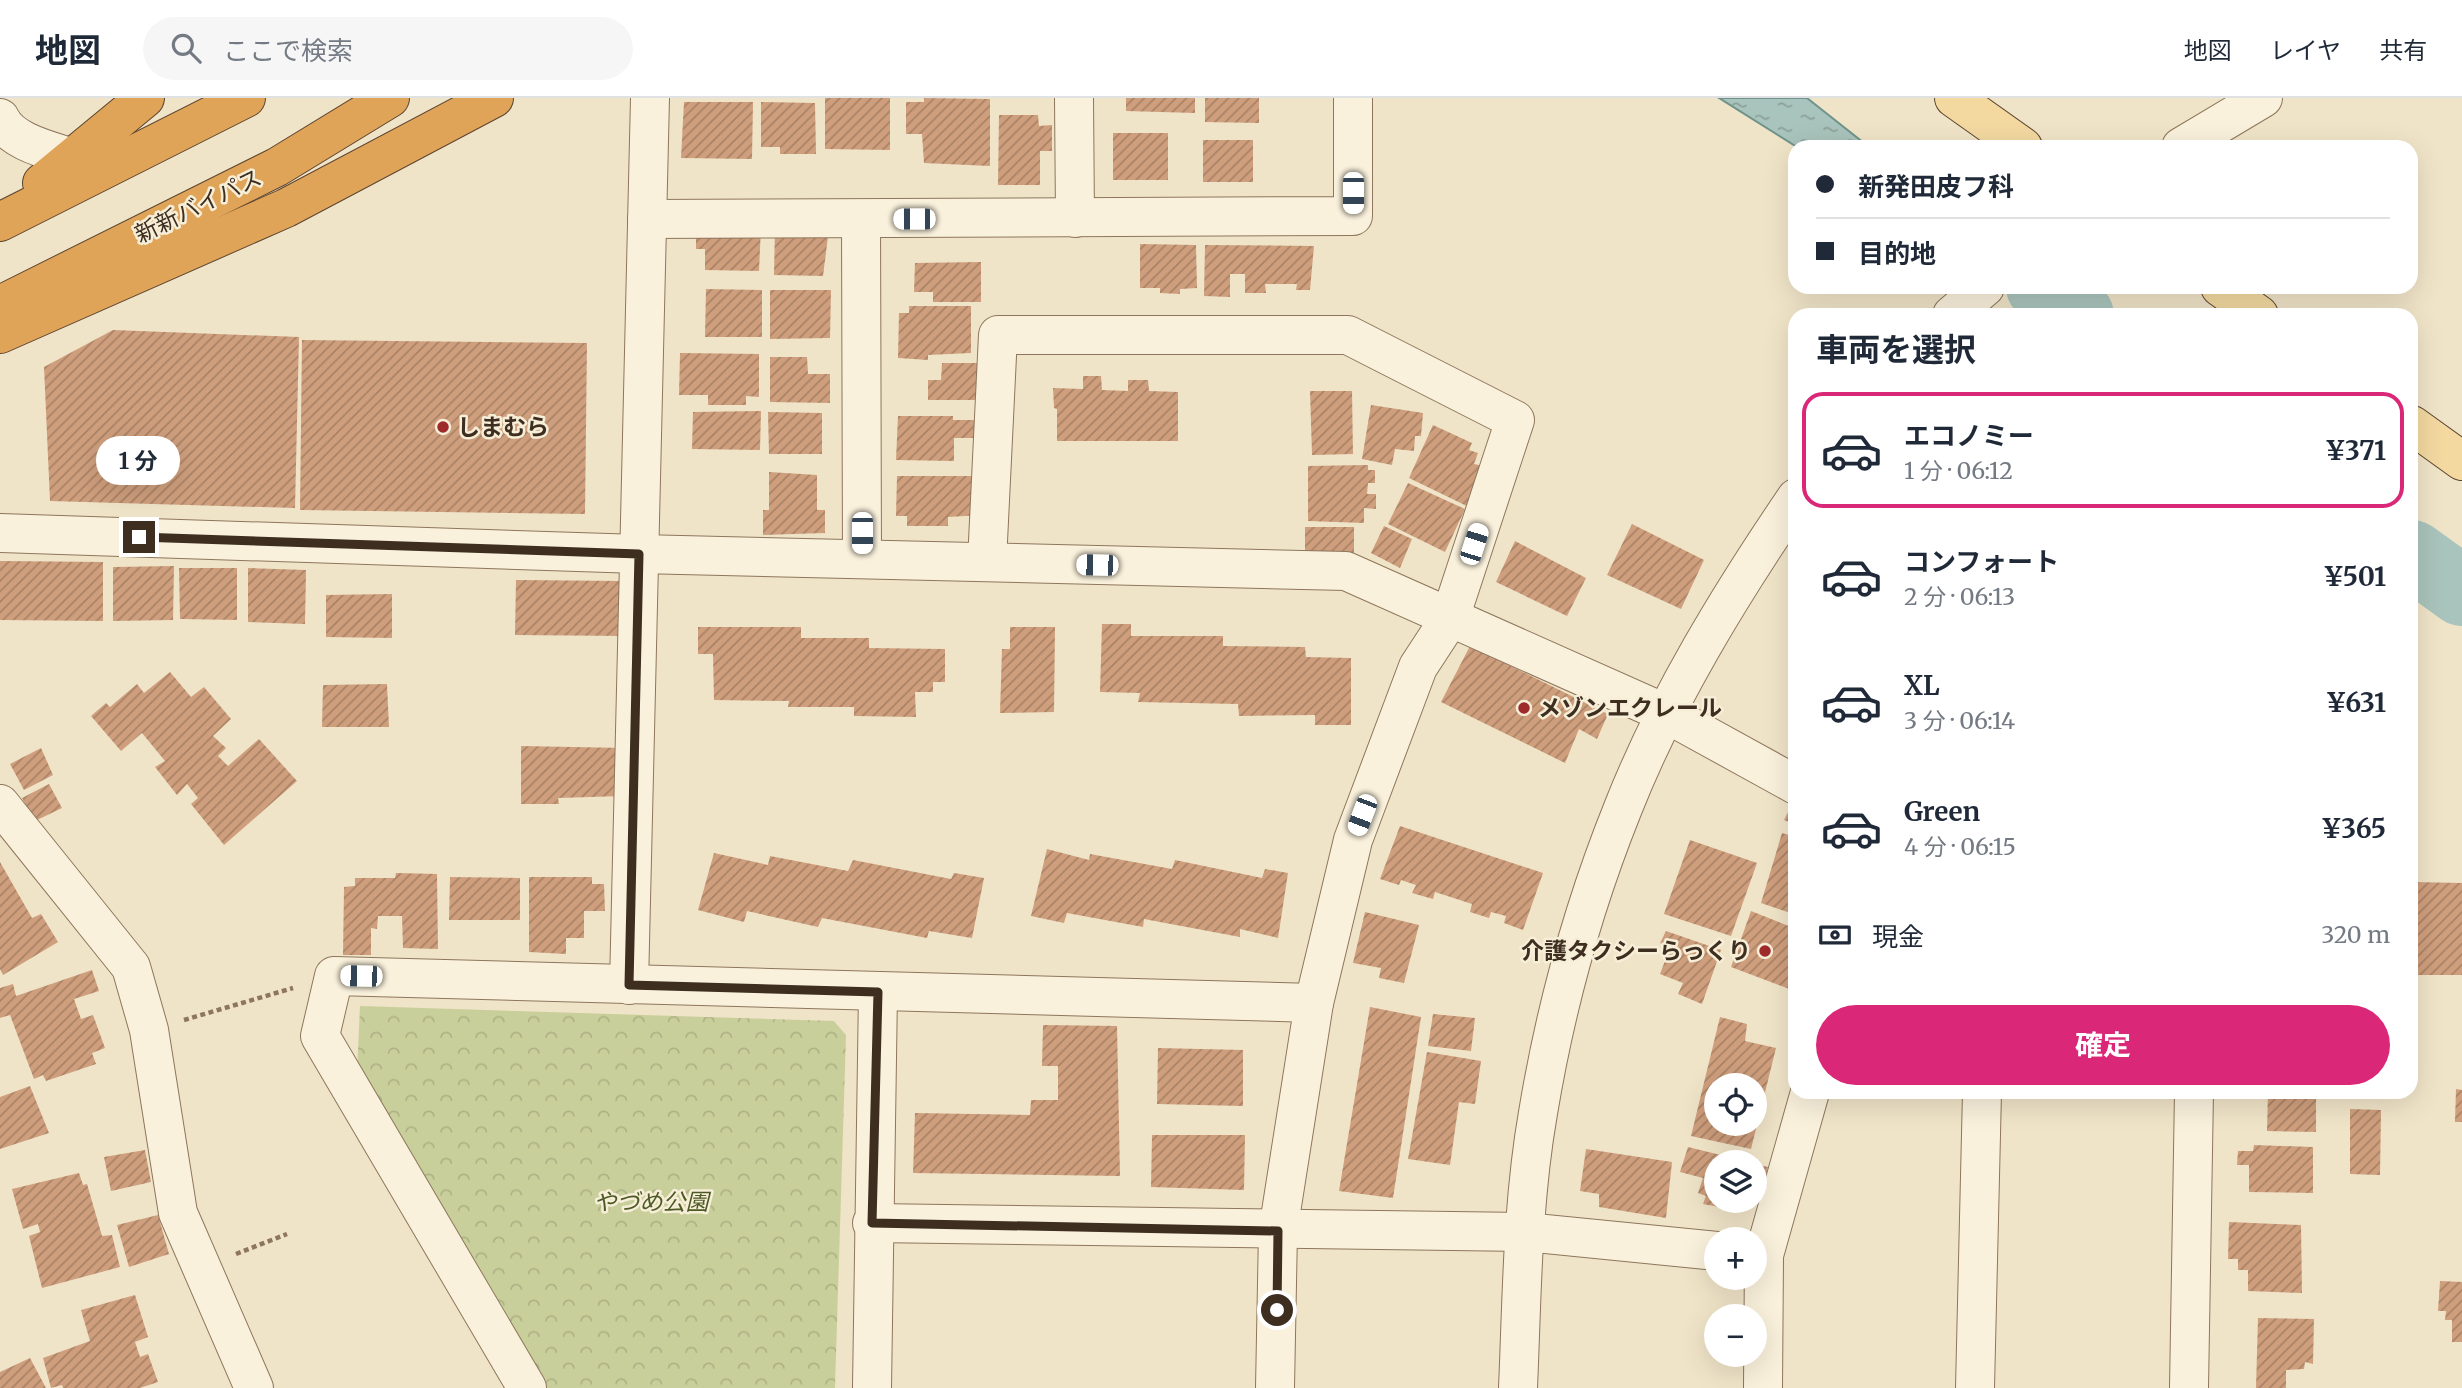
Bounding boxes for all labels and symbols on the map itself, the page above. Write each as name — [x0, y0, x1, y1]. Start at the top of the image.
street label: 新新バイパス — [130, 162, 266, 249]
car — [1343, 172, 1364, 214]
car — [894, 209, 936, 230]
place label: しまむら — [457, 412, 549, 441]
marker: しまむら — [435, 419, 451, 435]
callout: 1 分 — [97, 436, 181, 484]
car — [852, 512, 873, 554]
route end — [123, 521, 155, 553]
car — [1458, 521, 1491, 567]
car — [1076, 554, 1119, 576]
place label: メゾンエクレール — [1538, 693, 1722, 722]
marker: メゾンエクレール — [1516, 700, 1532, 716]
car — [1345, 792, 1380, 838]
place label: 介護タクシーらっくり — [1521, 936, 1751, 965]
marker: 介護タクシーらっくり — [1757, 943, 1773, 959]
car — [340, 965, 383, 987]
park label: やづめ公園 — [594, 1187, 712, 1216]
route start — [1261, 1294, 1293, 1326]

